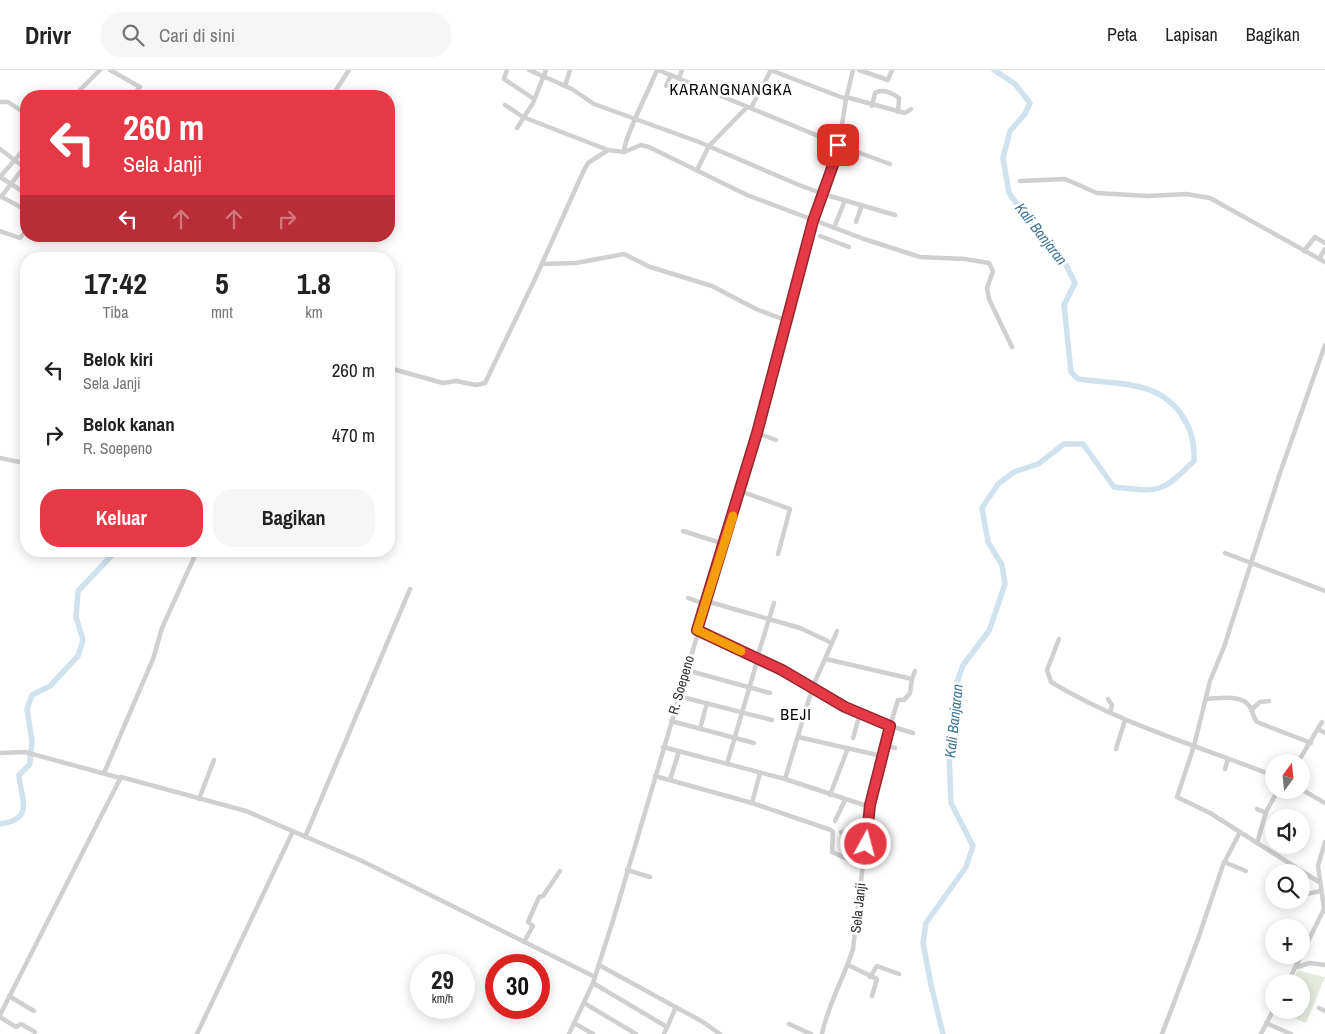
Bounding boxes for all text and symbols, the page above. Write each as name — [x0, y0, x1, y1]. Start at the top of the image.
search box — [101, 12, 451, 57]
text: Drivr — [25, 19, 71, 51]
icon: search — [119, 21, 147, 49]
text: Cari di sini — [159, 22, 235, 48]
text: Peta — [1107, 22, 1137, 47]
text: Lapisan — [1165, 22, 1218, 47]
text: Bagikan — [1246, 22, 1300, 47]
district label: KARANGNANGKA — [670, 78, 792, 100]
text: 260 m — [123, 104, 204, 151]
icon: left — [40, 110, 105, 175]
pin — [817, 124, 859, 166]
icon: arrive — [824, 131, 852, 159]
text: Sela Janji — [123, 149, 202, 179]
water label: Kali Banjaran — [1010, 198, 1072, 269]
icon: left — [114, 205, 142, 233]
icon: ahead — [167, 205, 195, 233]
icon: ahead — [220, 205, 248, 233]
icon: right — [273, 205, 301, 233]
text: 17:42 — [84, 263, 147, 303]
text: 5 — [215, 263, 229, 303]
text: 1.8 — [297, 263, 331, 303]
text: Tiba — [102, 301, 128, 323]
text: mnt — [211, 301, 233, 323]
text: km — [305, 301, 323, 323]
text: Belok kiri — [83, 346, 153, 372]
icon: left — [40, 356, 68, 384]
text: 260 m — [332, 357, 375, 383]
text: Sela Janji — [83, 372, 141, 394]
text: Belok kanan — [83, 411, 175, 437]
icon: right — [40, 421, 68, 449]
text: 470 m — [332, 422, 375, 448]
text: R. Soepeno — [83, 437, 152, 459]
button: Keluar — [40, 489, 203, 547]
button: Bagikan — [213, 489, 375, 547]
street label: R. Soepeno — [664, 653, 698, 717]
water label: Kali Banjaran — [939, 683, 968, 759]
district label: BEJI — [780, 703, 812, 725]
north arrow — [1265, 754, 1310, 799]
map controls — [1265, 754, 1310, 1019]
button: sound — [1265, 809, 1310, 854]
position arrow — [839, 817, 891, 869]
button: search — [1265, 864, 1310, 909]
street label: Sela Janji — [846, 882, 870, 934]
button: + — [1265, 919, 1310, 964]
speed limit sign: 30 — [485, 954, 550, 1019]
text: 29 — [431, 963, 454, 997]
button: − — [1265, 974, 1310, 1019]
text: km/h — [432, 991, 453, 1007]

